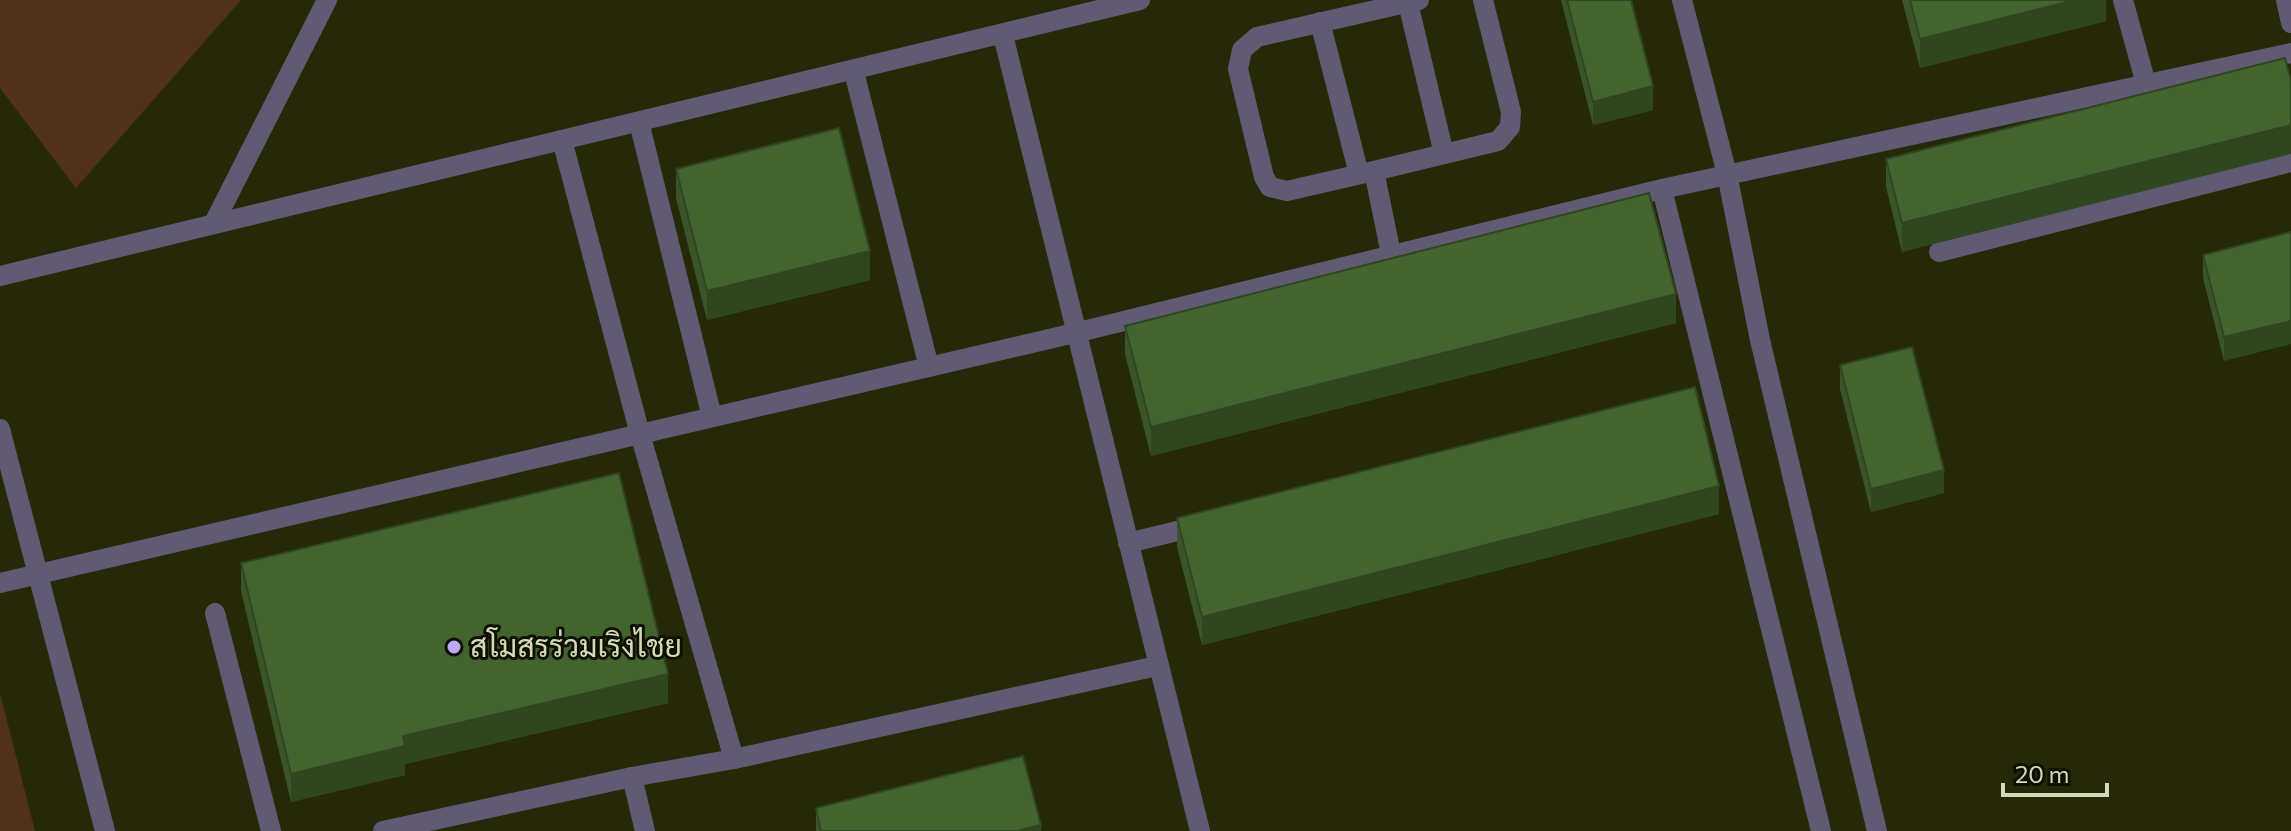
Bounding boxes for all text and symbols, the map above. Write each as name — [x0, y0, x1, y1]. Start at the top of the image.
place label: สโมสรร่วมเริงไชย — [470, 626, 682, 663]
marker: สโมสรร่วมเริงไชย — [445, 638, 463, 656]
scale bar — [2003, 747, 2107, 797]
text: 20 m — [2015, 759, 2069, 788]

